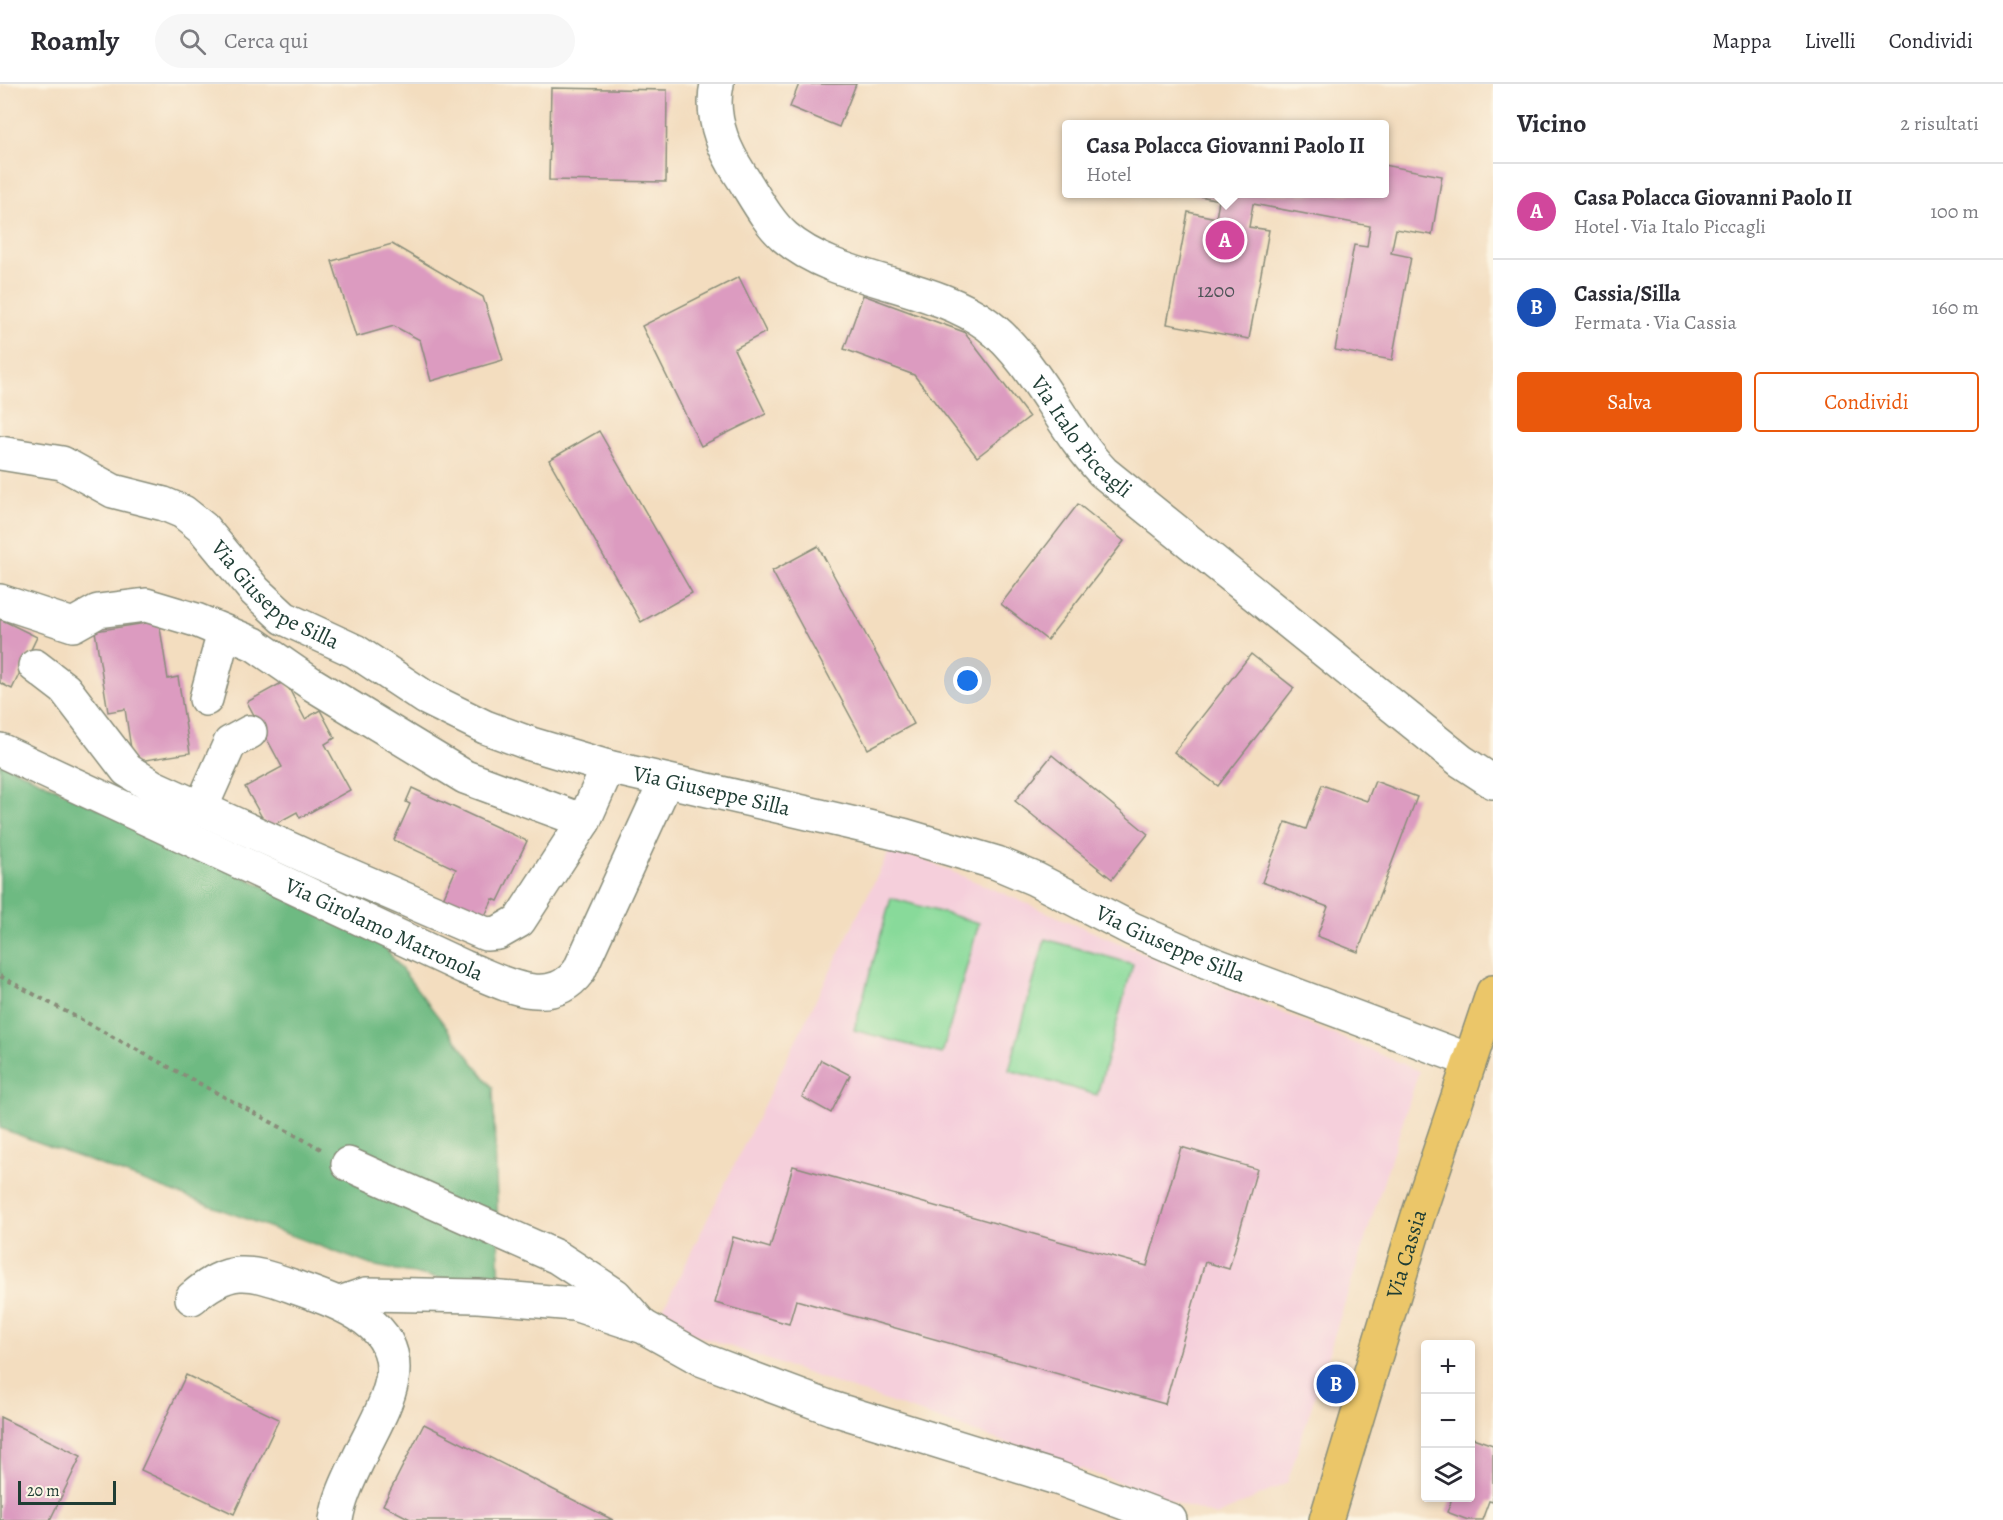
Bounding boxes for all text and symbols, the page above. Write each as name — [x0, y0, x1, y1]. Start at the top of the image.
search box — [155, 14, 575, 68]
text: Roamly — [30, 22, 119, 60]
icon: search — [176, 25, 209, 58]
text: Cerca qui — [224, 26, 308, 56]
text: Mappa — [1712, 27, 1771, 55]
text: Livelli — [1804, 27, 1856, 55]
text: Condividi — [1889, 27, 1973, 55]
text: Vicino — [1517, 106, 1586, 141]
text: 2 risultati — [1900, 110, 1979, 137]
popup — [1062, 120, 1389, 198]
text: Casa Polacca Giovanni Paolo II — [1086, 131, 1365, 161]
text: Hotel — [1086, 161, 1131, 188]
text: Casa Polacca Giovanni Paolo II — [1574, 183, 1852, 213]
text: A — [1530, 198, 1543, 225]
text: 100 m — [1930, 198, 1979, 225]
text: Hotel · Via Italo Piccagli — [1574, 213, 1766, 240]
pin: A — [1206, 218, 1244, 262]
house number: 1200 — [1197, 277, 1235, 304]
text: Cassia/Silla — [1574, 279, 1681, 309]
text: B — [1530, 294, 1543, 321]
text: 160 m — [1932, 294, 1979, 321]
text: Fermata · Via Cassia — [1574, 309, 1737, 336]
street label: Via Italo Piccagli — [1023, 369, 1138, 505]
button: Salva — [1517, 372, 1742, 432]
button: Condividi — [1754, 372, 1979, 432]
street label: Via Giuseppe Silla — [203, 533, 345, 657]
your location — [953, 666, 982, 695]
street label: Via Giuseppe Silla — [629, 758, 794, 824]
street label: Via Girolamo Matronola — [279, 870, 489, 989]
street label: Via Giuseppe Silla — [1089, 897, 1250, 990]
street label: Via Cassia — [1379, 1205, 1434, 1303]
map controls — [1421, 1340, 1475, 1502]
button: + — [1421, 1340, 1475, 1394]
pin: B — [1316, 1362, 1356, 1406]
button: − — [1421, 1394, 1475, 1448]
button: layers — [1421, 1448, 1475, 1502]
scale bar — [18, 1478, 116, 1506]
text: 20 m — [27, 1480, 60, 1502]

